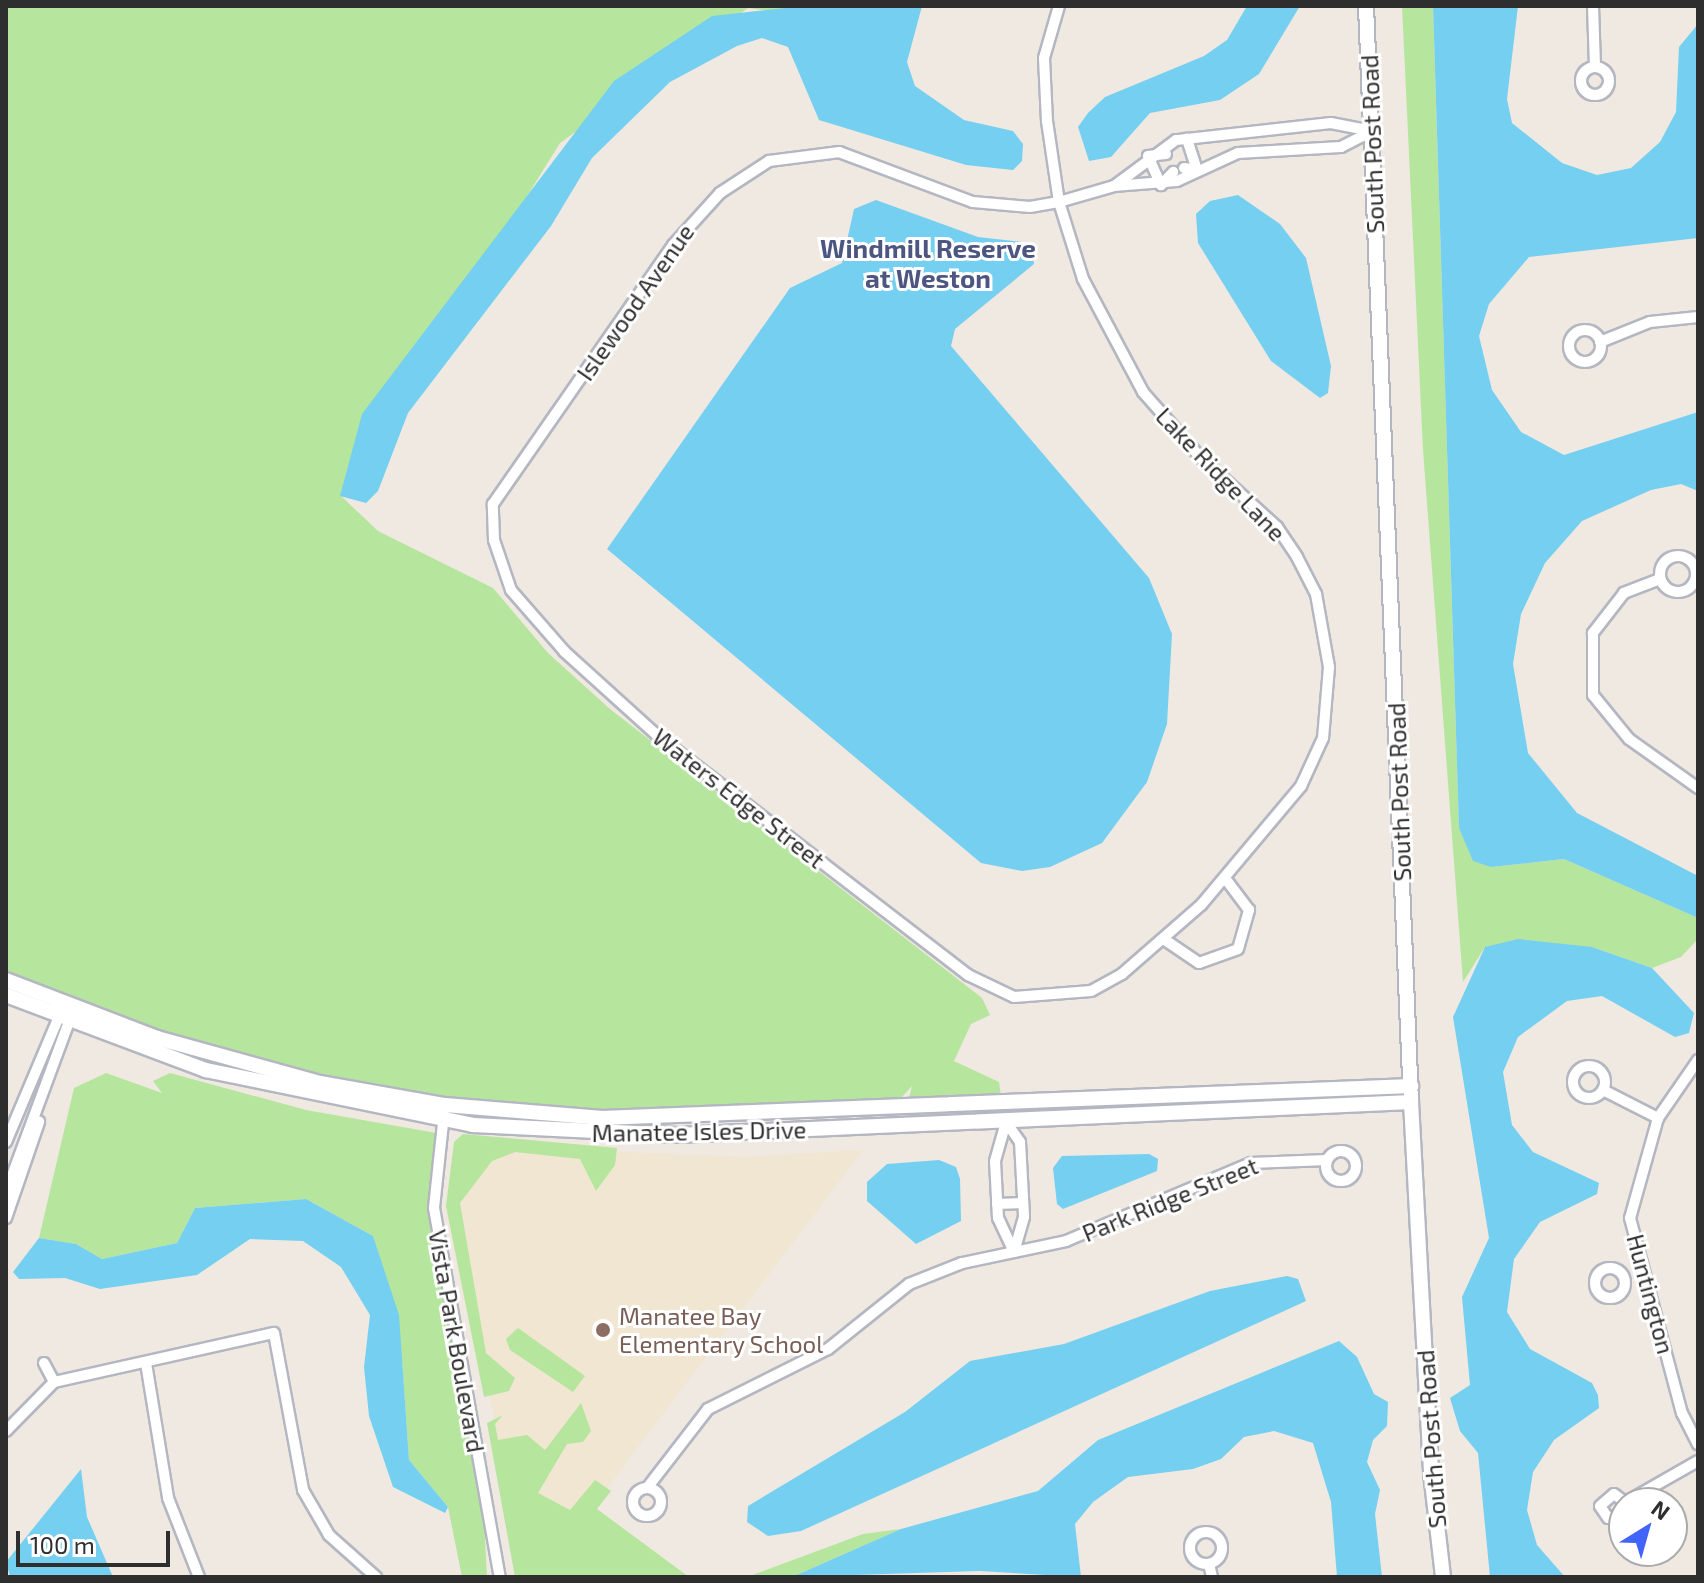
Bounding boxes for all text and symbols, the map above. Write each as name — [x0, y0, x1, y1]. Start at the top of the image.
street label: South Post Road — [1354, 54, 1390, 234]
street label: Islewood Avenue — [570, 218, 700, 386]
district label: Windmill Reserve at Weston — [820, 232, 1036, 294]
street label: Lake Ridge Lane — [1150, 401, 1292, 547]
street label: South Post Road — [1381, 702, 1417, 882]
street label: Waters Edge Street — [647, 722, 831, 874]
street label: Manatee Isles Drive — [591, 1115, 807, 1147]
street label: Park Ridge Street — [1078, 1151, 1262, 1247]
street label: Vista Park Boulevard — [423, 1227, 491, 1455]
street label: Huntington — [1621, 1231, 1681, 1357]
place label: Manatee Bay Elementary School — [619, 1302, 824, 1358]
marker: Manatee Bay Elementary School — [594, 1321, 612, 1339]
street label: South Post Road — [1410, 1349, 1452, 1529]
north arrow — [1608, 1487, 1688, 1567]
text: N — [1647, 1494, 1675, 1525]
scale bar — [20, 1515, 174, 1565]
text: 100 m — [30, 1530, 95, 1559]

